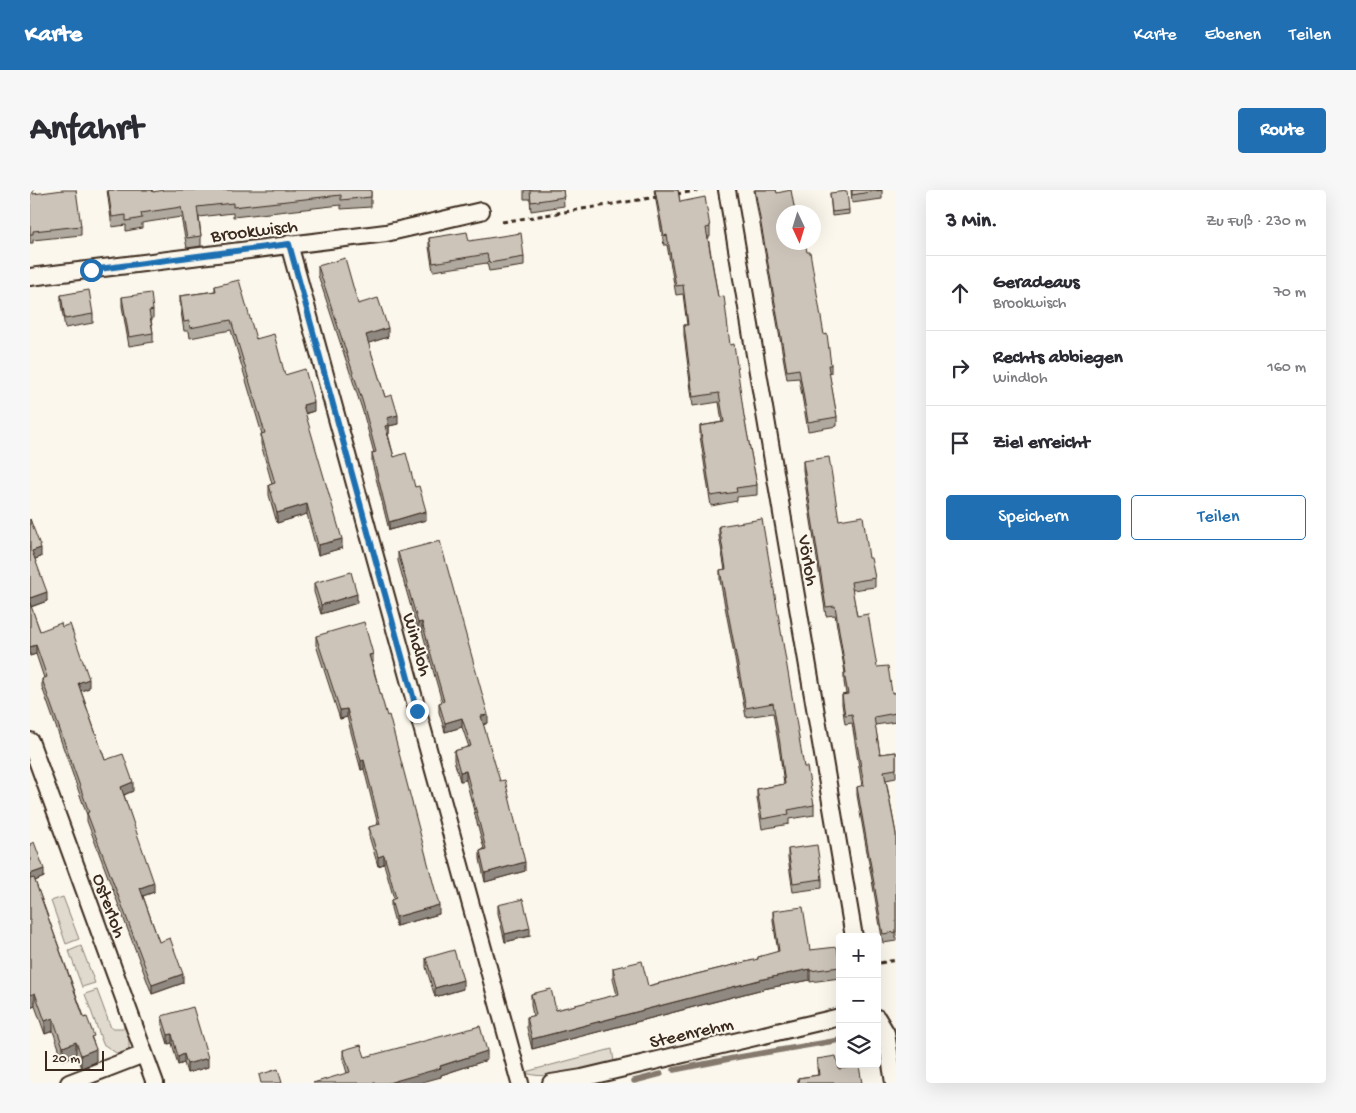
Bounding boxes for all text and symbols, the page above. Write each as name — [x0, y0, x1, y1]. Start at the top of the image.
text: Karte — [25, 21, 82, 50]
text: Karte — [1134, 25, 1177, 46]
text: Ebenen — [1205, 25, 1261, 46]
text: Teilen — [1289, 25, 1331, 46]
button: Route — [1238, 108, 1326, 153]
text: Anfahrt — [30, 110, 143, 151]
north arrow — [776, 205, 821, 250]
text: 3 Min. — [946, 210, 998, 235]
text: Zu Fuß · 230 m — [1206, 213, 1306, 232]
street label: Brookwisch — [209, 216, 299, 249]
route start — [80, 259, 103, 282]
text: Geradeaus — [993, 272, 1079, 295]
icon: ahead — [946, 279, 974, 307]
text: 70 m — [1273, 284, 1306, 303]
text: Brookwisch — [993, 295, 1066, 314]
text: Rechts abbiegen — [993, 347, 1123, 370]
icon: right — [946, 354, 974, 382]
text: 160 m — [1267, 359, 1306, 378]
text: Windloh — [993, 370, 1047, 389]
icon: arrive — [946, 429, 974, 457]
text: Ziel erreicht — [993, 432, 1090, 455]
button: Speichern — [946, 495, 1121, 540]
button: Teilen — [1131, 495, 1306, 540]
street label: Vörloh — [791, 532, 822, 588]
street label: Windloh — [396, 611, 436, 679]
route end — [406, 700, 429, 723]
street label: Osterloh — [85, 871, 130, 942]
map controls — [836, 933, 881, 1068]
button: + — [836, 933, 881, 978]
button: − — [836, 978, 881, 1023]
street label: Steenrehm — [648, 1013, 736, 1055]
button: layers — [836, 1023, 881, 1068]
scale bar — [45, 1048, 104, 1071]
text: 20 m — [52, 1051, 80, 1068]

